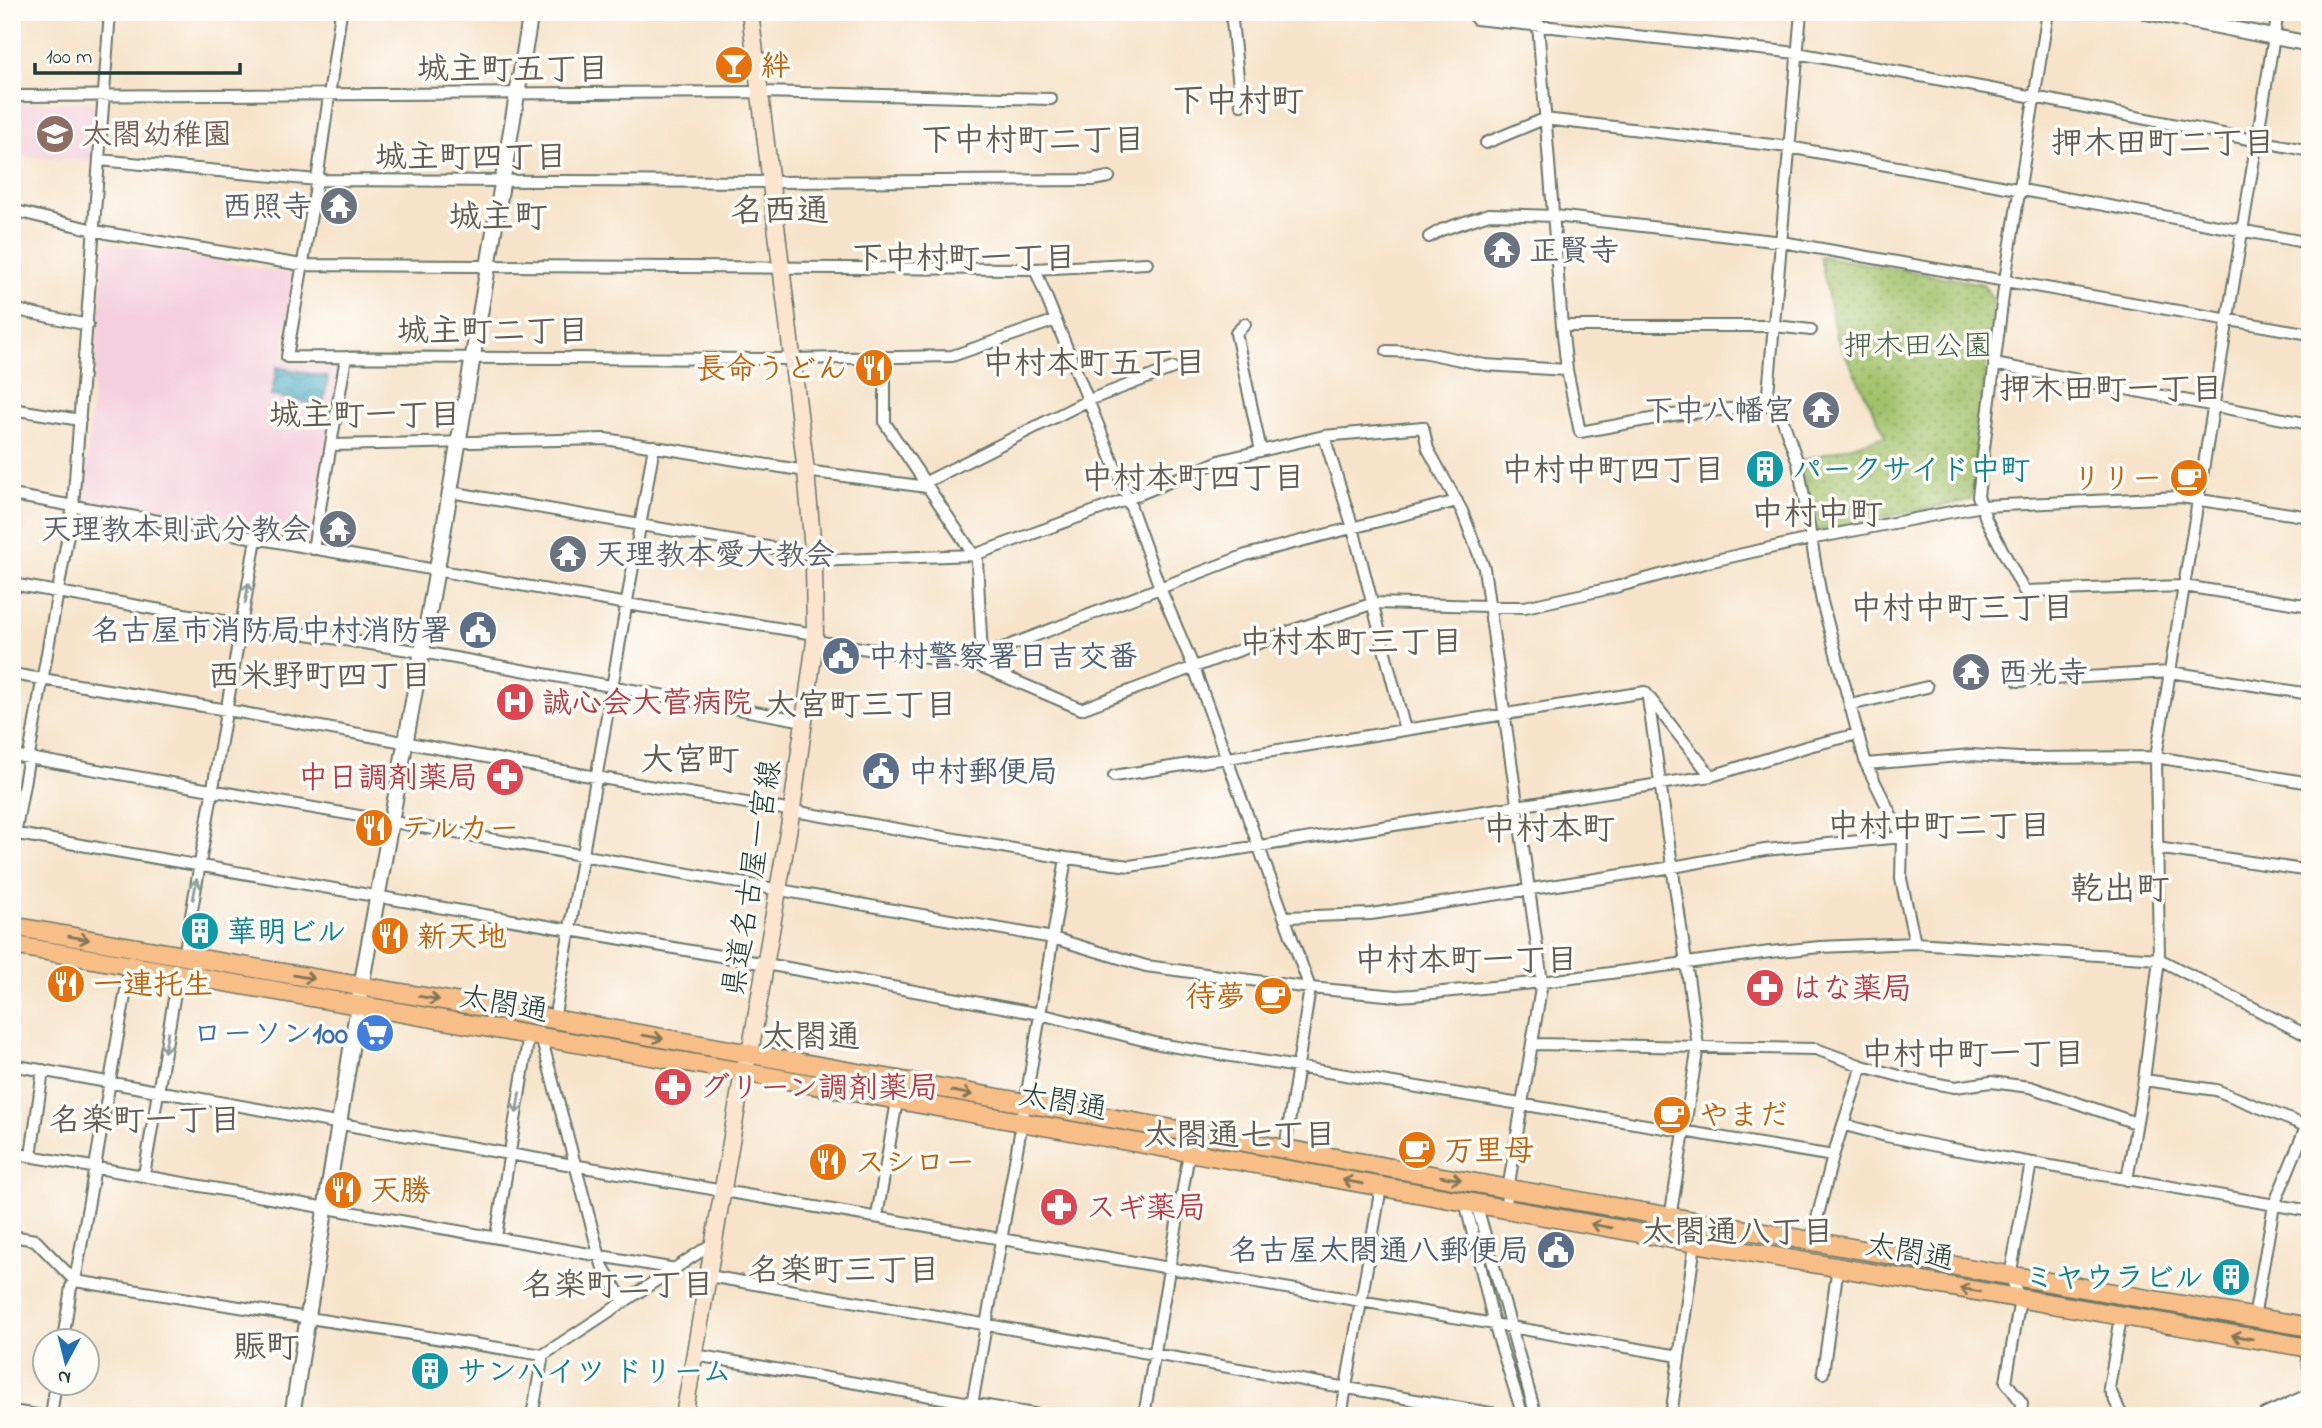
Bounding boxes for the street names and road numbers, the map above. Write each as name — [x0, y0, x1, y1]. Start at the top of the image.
street label: 県道名古屋一宮線 — [713, 757, 794, 1000]
street label: 太閤通 — [455, 976, 552, 1035]
street label: 太閤通 — [1014, 1074, 1111, 1133]
street label: 太閤通 — [1861, 1224, 1958, 1283]

